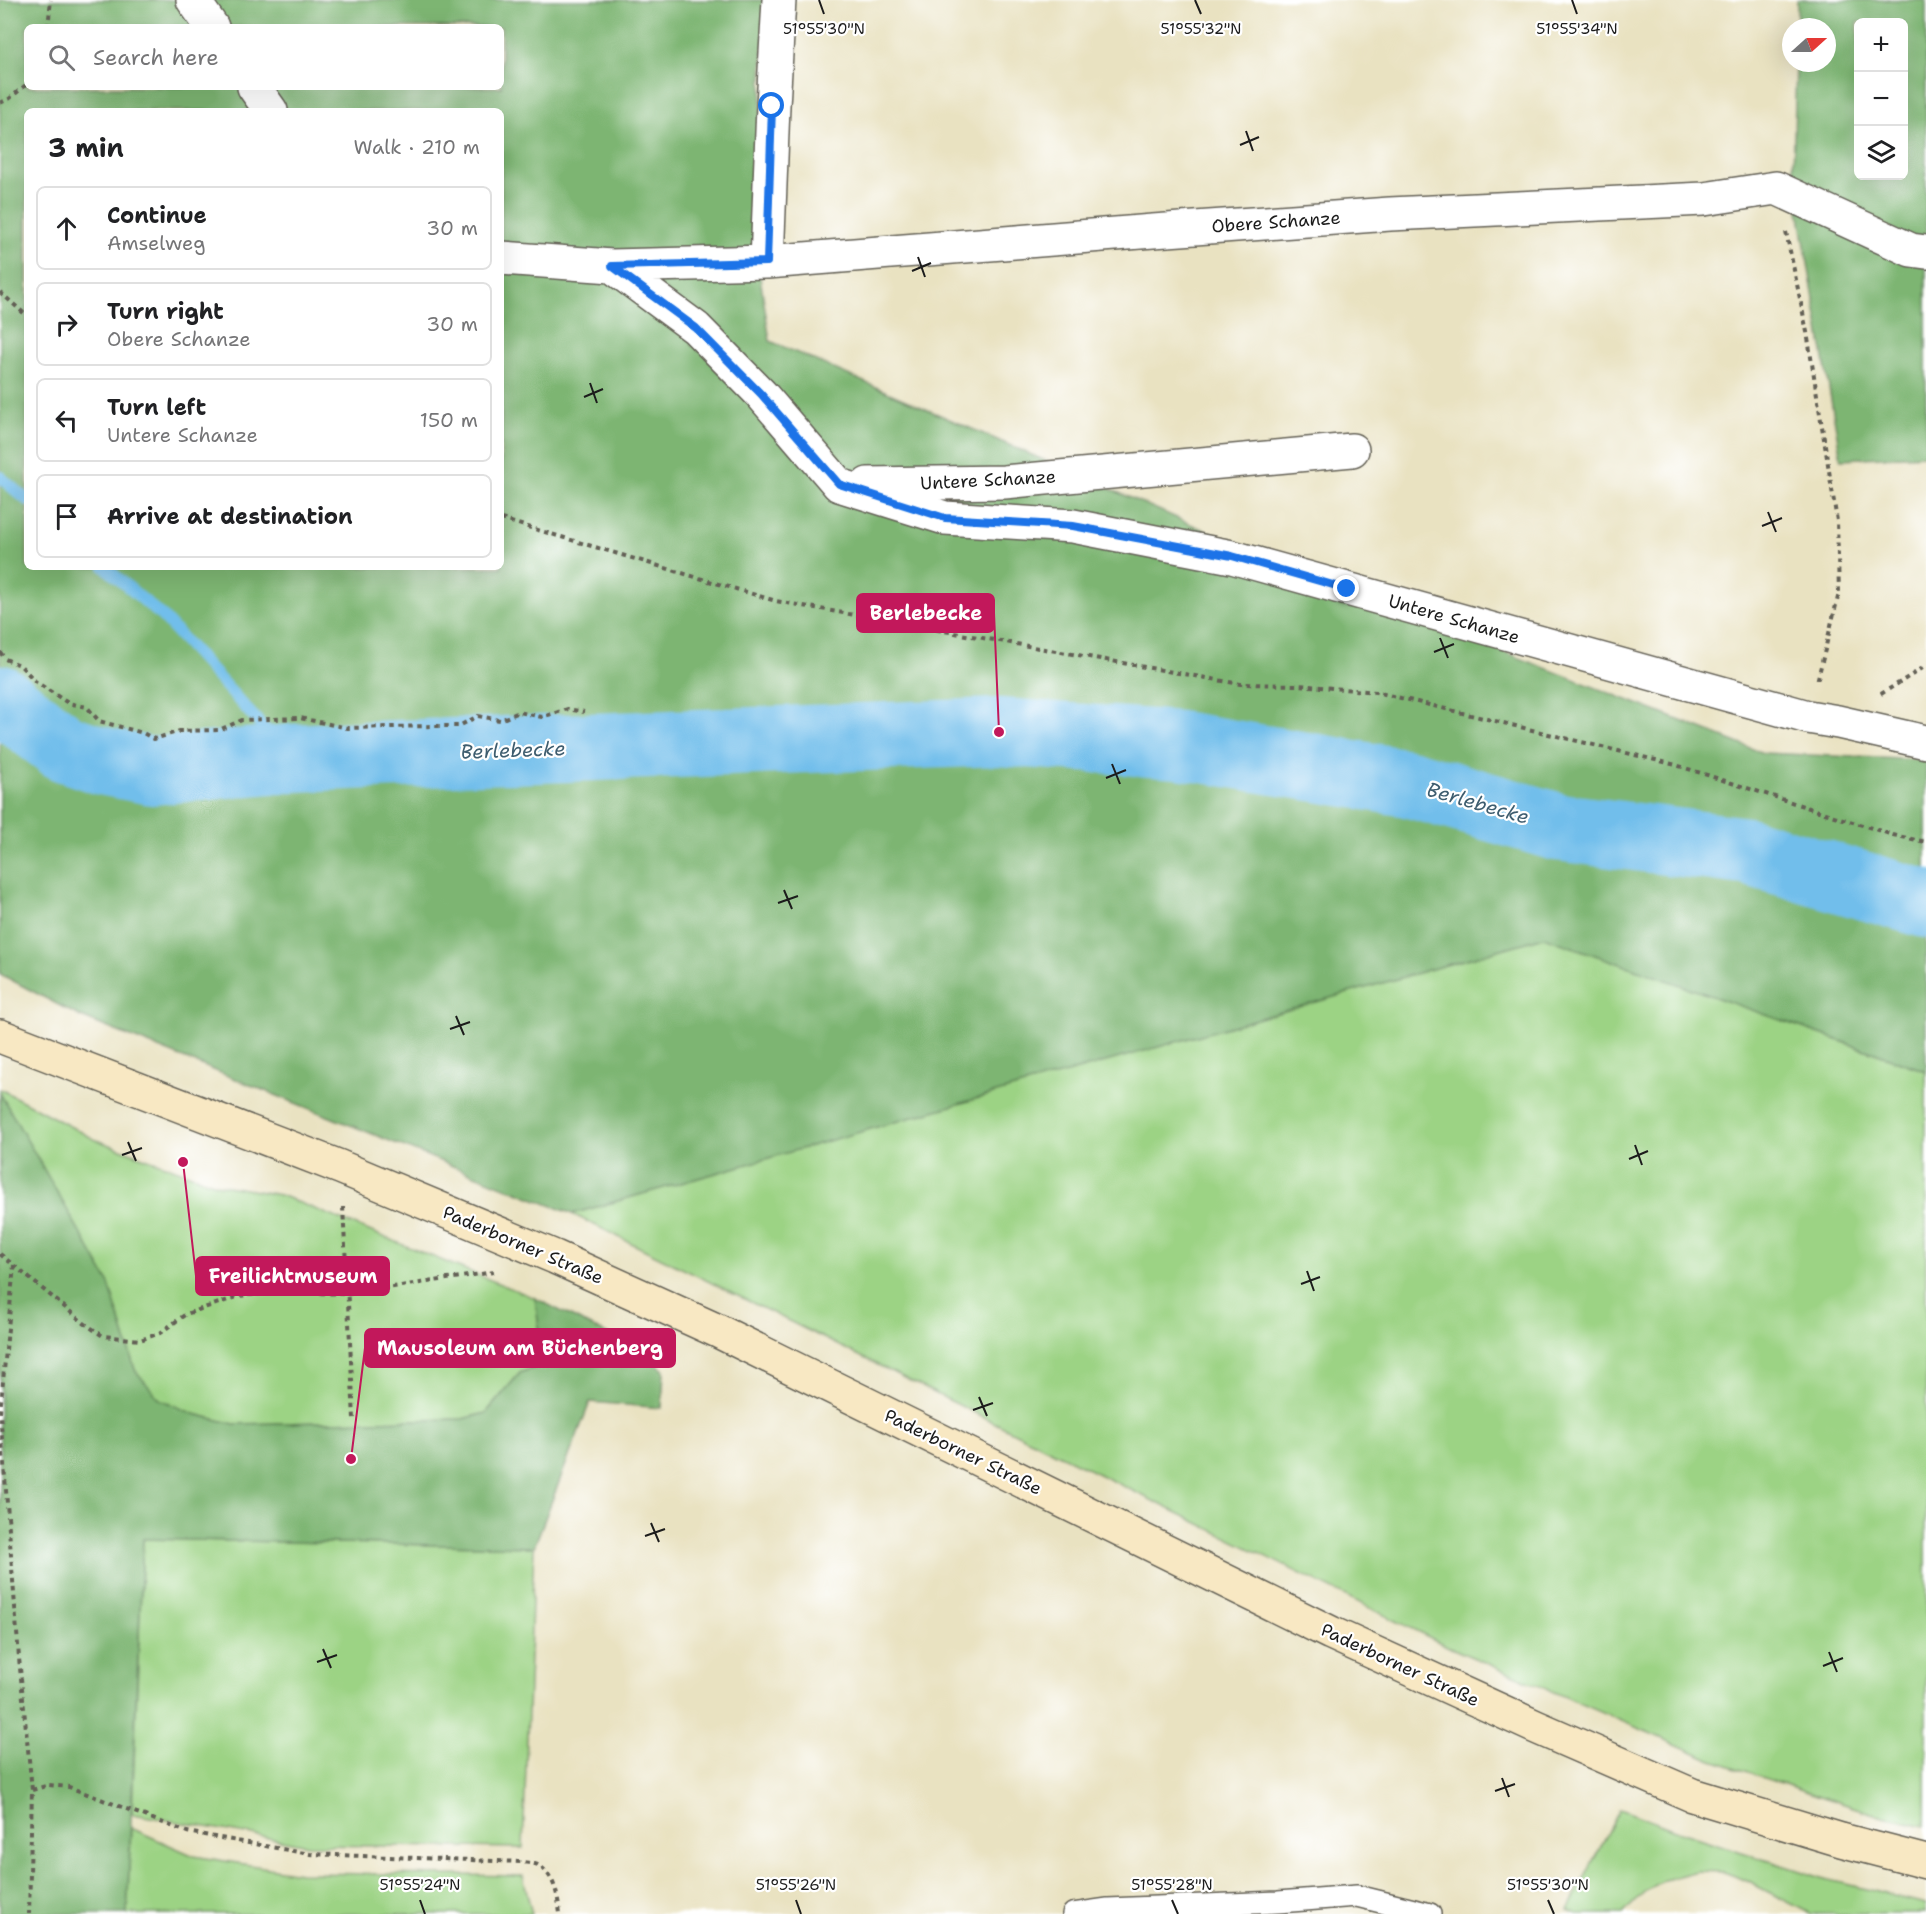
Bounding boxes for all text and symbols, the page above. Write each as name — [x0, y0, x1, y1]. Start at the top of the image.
north arrow — [1782, 18, 1836, 72]
map controls — [1854, 18, 1908, 180]
button: + — [1854, 18, 1908, 72]
text: 51°55'30"N — [783, 19, 865, 39]
text: 51°55'32"N — [1160, 19, 1242, 39]
text: 51°55'34"N — [1536, 19, 1618, 39]
search box — [24, 24, 504, 90]
icon: search — [45, 41, 78, 74]
text: Search here — [93, 43, 219, 72]
button: − — [1854, 72, 1908, 126]
route start — [758, 92, 784, 118]
button: layers — [1854, 126, 1908, 180]
text: 3 min — [48, 130, 124, 165]
text: Walk · 210 m — [354, 134, 480, 160]
text: Continue — [107, 201, 207, 230]
street label: Obere Schanze — [1211, 206, 1341, 238]
icon: ahead — [50, 212, 83, 245]
text: 30 m — [426, 215, 478, 241]
text: Amselweg — [107, 230, 205, 256]
text: Turn right — [107, 297, 224, 326]
icon: right — [50, 308, 83, 341]
text: 30 m — [426, 311, 478, 337]
text: Obere Schanze — [107, 326, 251, 352]
text: Turn left — [107, 393, 206, 422]
icon: left — [50, 404, 83, 437]
text: 150 m — [420, 407, 478, 433]
text: Untere Schanze — [107, 422, 258, 448]
street label: Untere Schanze — [920, 464, 1056, 496]
icon: arrive — [50, 500, 83, 533]
text: Arrive at destination — [107, 502, 353, 531]
route end — [1333, 575, 1359, 601]
street label: Untere Schanze — [1385, 589, 1523, 649]
callout: Berlebecke — [857, 594, 994, 632]
text: Berlebecke — [870, 600, 982, 626]
water label: Berlebecke — [460, 735, 566, 765]
water label: Berlebecke — [1424, 776, 1532, 830]
street label: Paderborner Straße — [439, 1200, 607, 1290]
callout: Freilichtmuseum — [196, 1257, 389, 1295]
text: Freilichtmuseum — [209, 1263, 377, 1289]
callout: Mausoleum am Büchenberg — [365, 1329, 675, 1367]
text: Mausoleum am Büchenberg — [377, 1335, 663, 1361]
street label: Paderborner Straße — [880, 1403, 1046, 1501]
street label: Paderborner Straße — [1317, 1618, 1483, 1712]
text: 51°55'24"N — [379, 1875, 461, 1895]
text: 51°55'26"N — [756, 1875, 836, 1895]
text: 51°55'28"N — [1131, 1875, 1213, 1895]
text: 51°55'30"N — [1507, 1875, 1589, 1895]

